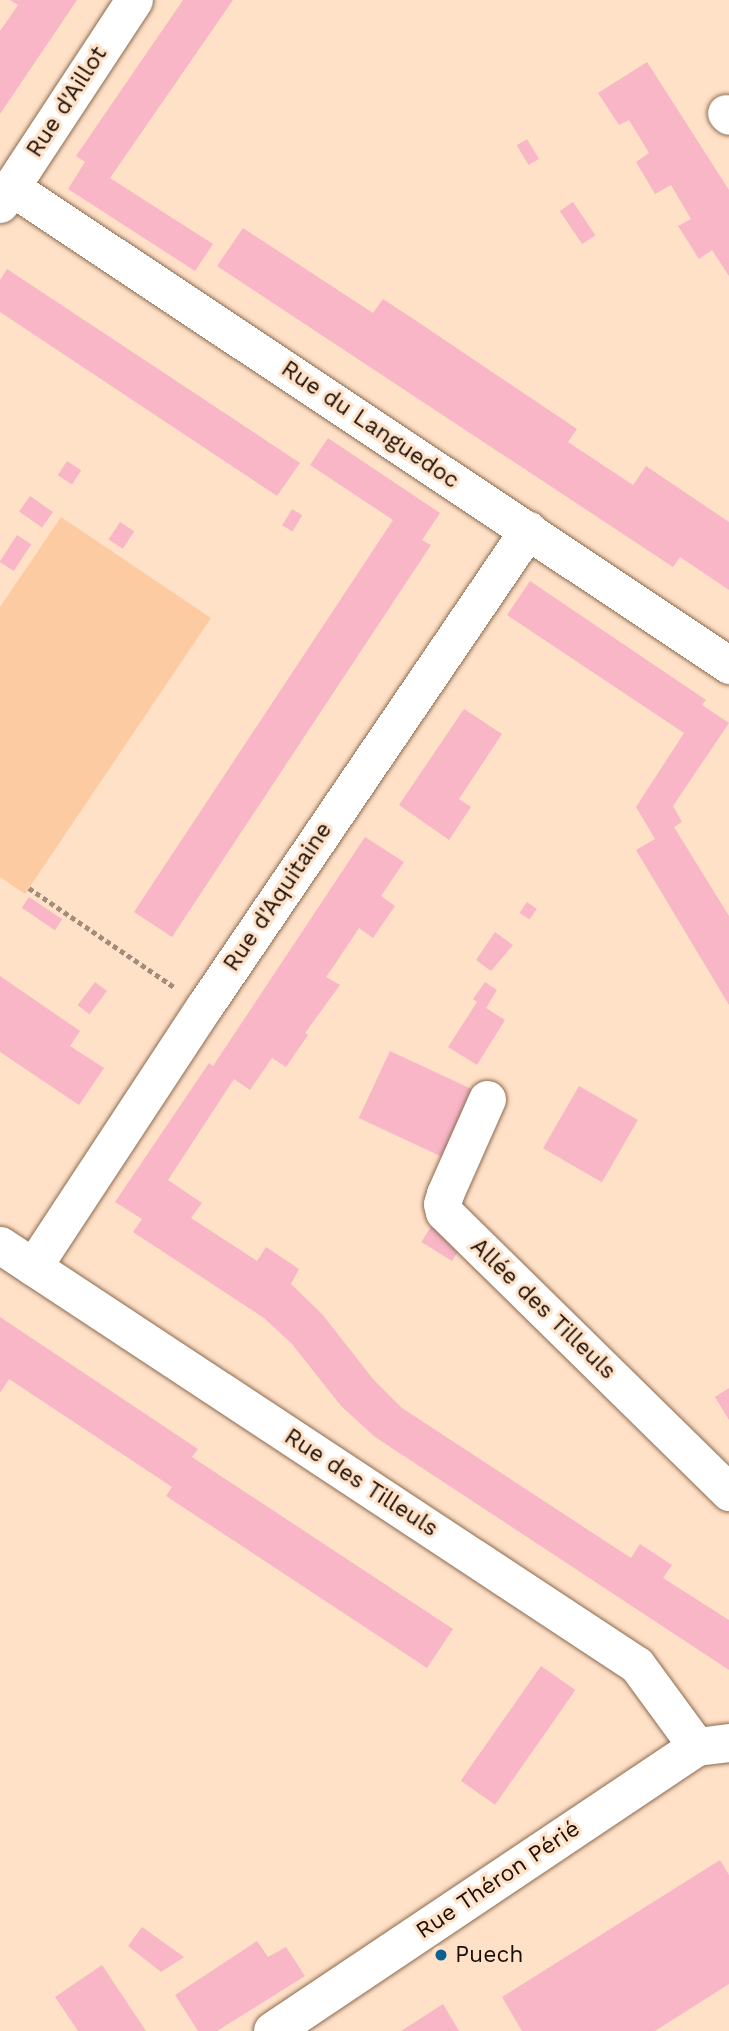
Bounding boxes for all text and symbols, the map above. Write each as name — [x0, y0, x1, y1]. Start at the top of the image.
street label: Rue d'Aillot — [21, 41, 113, 163]
street label: Rue du Languedoc — [276, 355, 464, 495]
street label: Rue d'Aquitaine — [218, 817, 338, 977]
street label: Allée des Tilleuls — [464, 1233, 622, 1385]
street label: Rue des Tilleuls — [279, 1423, 443, 1543]
street label: Rue Théron Périé — [411, 1815, 585, 1945]
place label: Puech — [455, 1941, 524, 1969]
marker: Puech — [433, 1947, 449, 1963]

